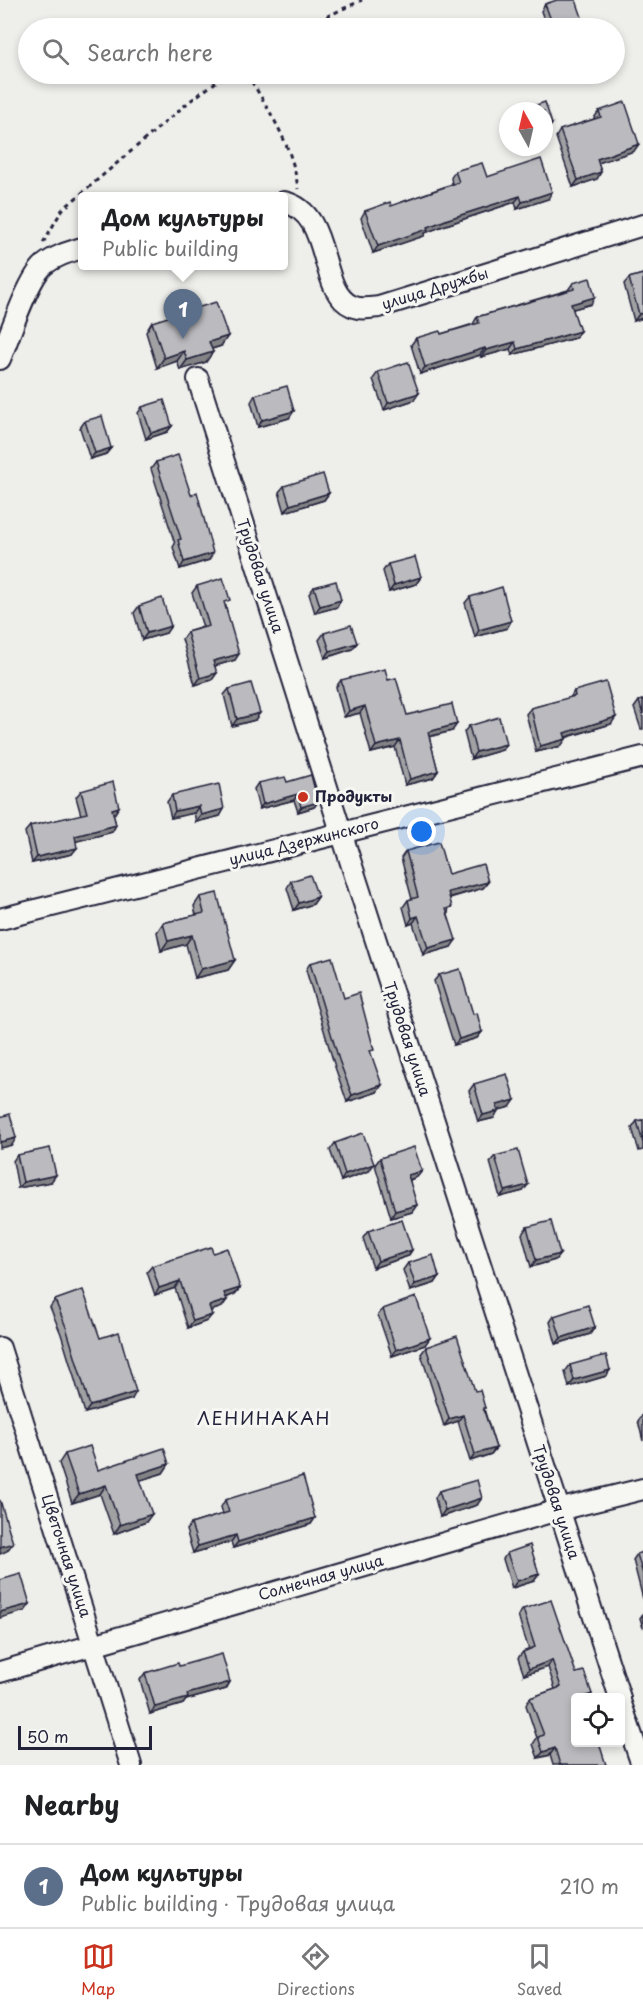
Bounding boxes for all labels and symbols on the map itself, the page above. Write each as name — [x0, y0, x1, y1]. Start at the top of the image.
north arrow — [499, 102, 553, 156]
street label: улица Дружбы — [378, 260, 491, 315]
pin: 1 — [164, 290, 202, 339]
street label: Трудовая улица — [232, 515, 291, 636]
place label: Продукты — [315, 784, 392, 807]
marker: Продукты — [296, 790, 310, 804]
street label: улица Дзержинского — [226, 811, 381, 870]
your location — [407, 817, 436, 846]
street label: Трудовая улица — [379, 978, 438, 1099]
district label: ЛЕНИНАКАН — [197, 1404, 331, 1431]
street label: Трудовая улица — [528, 1441, 587, 1562]
street label: Цветочная улица — [37, 1491, 98, 1621]
street label: Солнечная улица — [255, 1548, 386, 1605]
scale bar — [18, 1723, 152, 1750]

